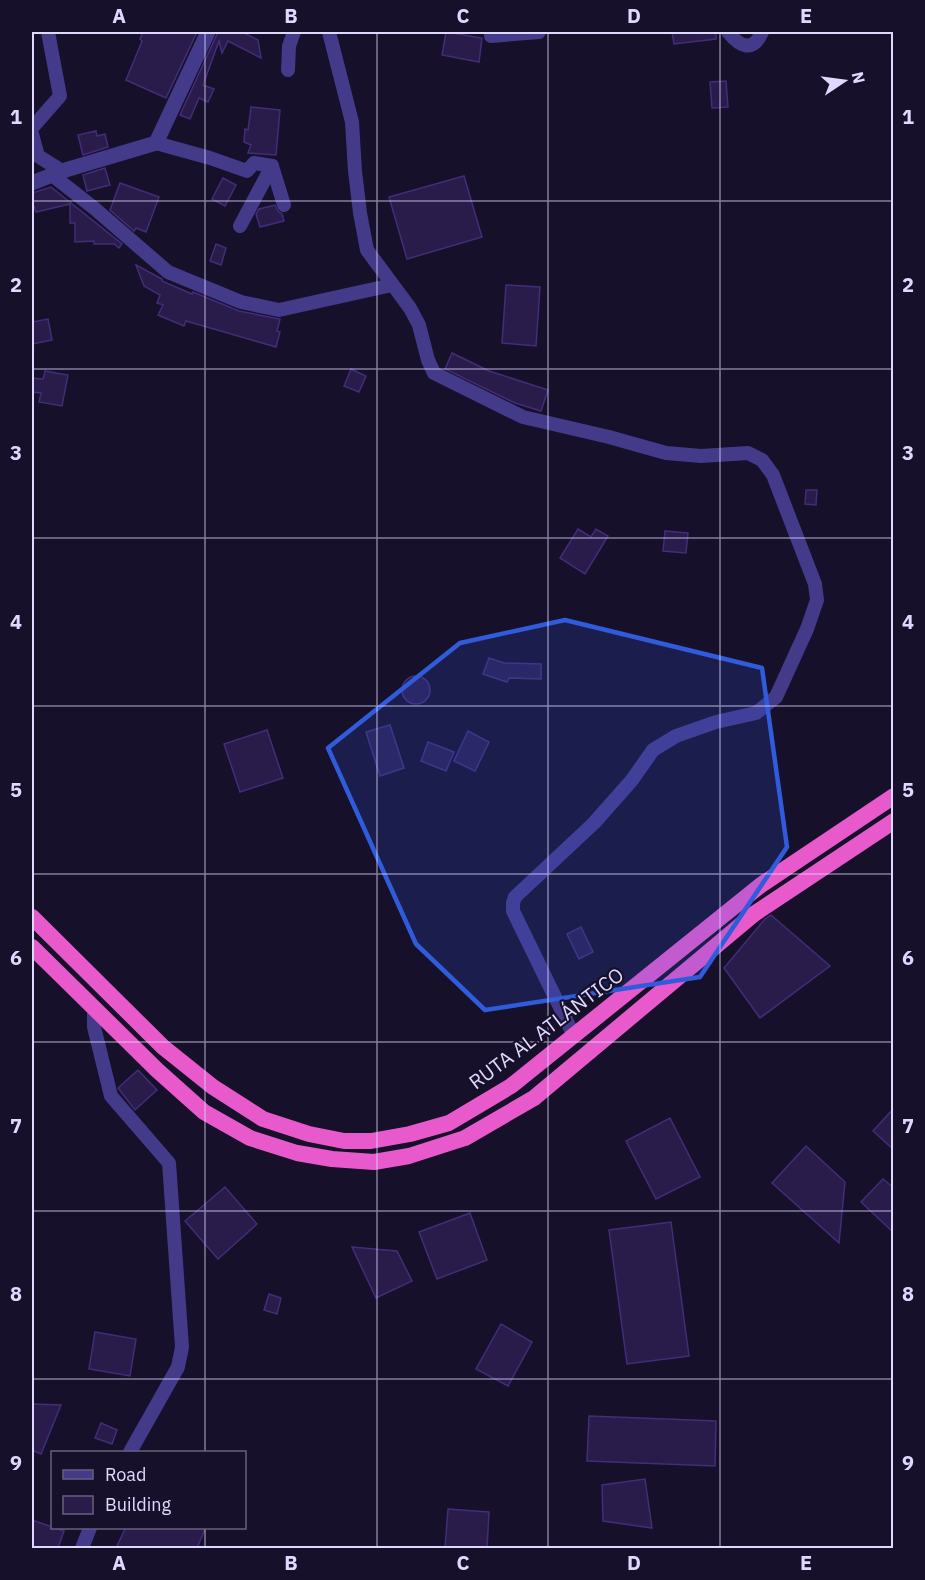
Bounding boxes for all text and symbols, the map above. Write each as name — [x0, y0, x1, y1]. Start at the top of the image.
text: A — [112, 2, 126, 29]
text: B — [284, 2, 298, 29]
text: C — [456, 2, 470, 29]
text: D — [627, 2, 641, 29]
text: E — [800, 2, 812, 29]
north arrow — [814, 51, 874, 111]
text: N — [848, 70, 870, 86]
text: 1 — [10, 103, 22, 130]
text: 1 — [902, 103, 914, 130]
text: 2 — [10, 271, 22, 298]
text: 2 — [902, 271, 914, 298]
text: 3 — [10, 439, 22, 466]
text: 3 — [902, 439, 914, 466]
text: 4 — [10, 608, 22, 635]
text: 4 — [902, 608, 914, 635]
text: 5 — [10, 776, 22, 803]
text: 5 — [902, 776, 914, 803]
text: 6 — [10, 944, 22, 971]
text: 6 — [902, 944, 914, 971]
street label: RUTA AL ATLÁNTICO — [463, 961, 629, 1095]
text: 7 — [10, 1112, 22, 1139]
text: 7 — [902, 1112, 914, 1139]
text: 8 — [10, 1280, 22, 1307]
text: 8 — [902, 1280, 914, 1307]
text: 9 — [10, 1449, 22, 1476]
text: 9 — [902, 1449, 914, 1476]
legend — [51, 1451, 246, 1529]
text: Road — [105, 1463, 146, 1486]
text: Building — [105, 1493, 172, 1516]
text: A — [112, 1549, 126, 1576]
text: B — [284, 1549, 298, 1576]
text: C — [456, 1549, 470, 1576]
text: D — [627, 1549, 641, 1576]
text: E — [800, 1549, 812, 1576]

